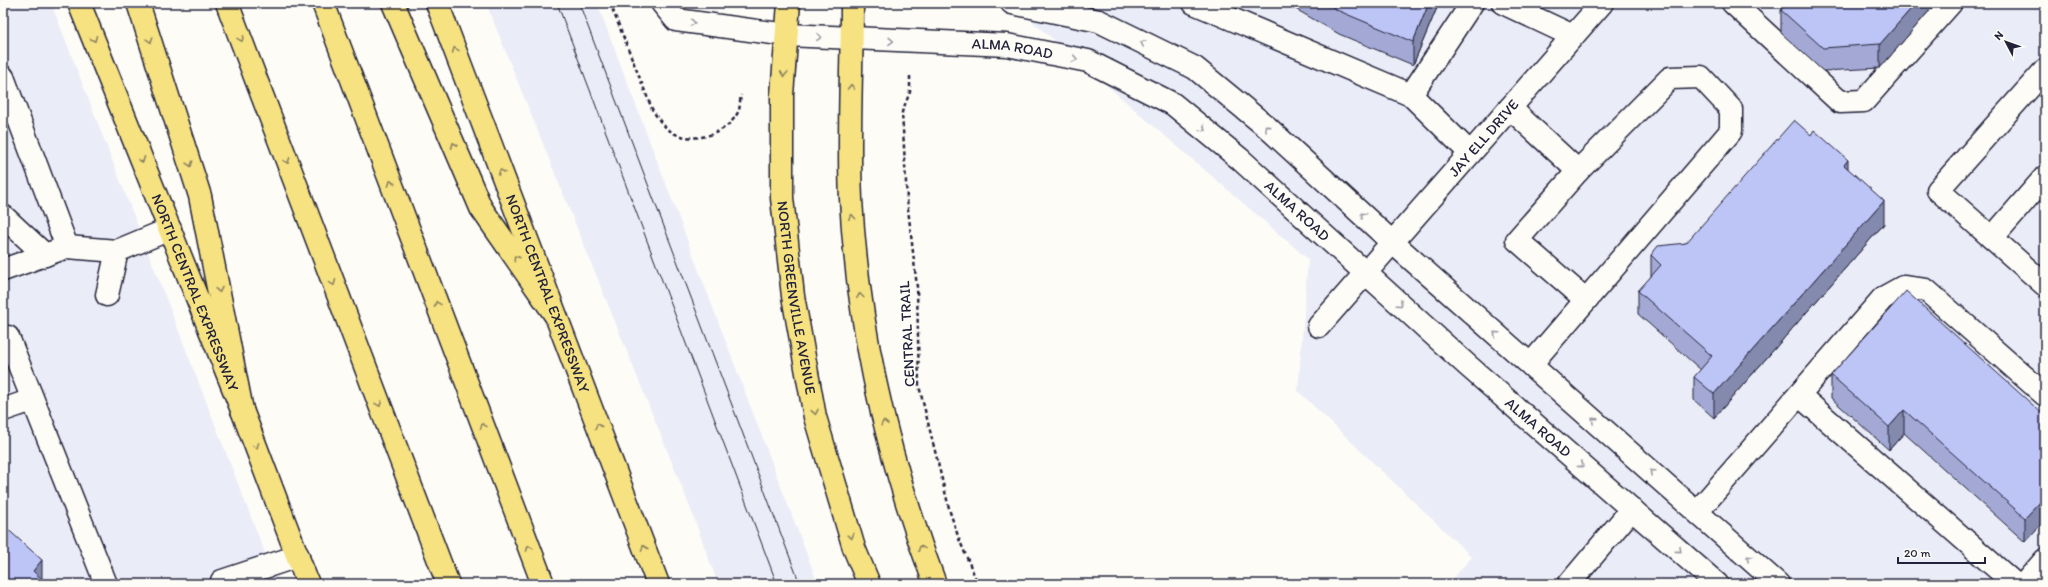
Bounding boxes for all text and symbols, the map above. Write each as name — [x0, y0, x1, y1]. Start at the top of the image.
one-way arrow — [690, 18, 696, 27]
north arrow — [1986, 22, 2026, 62]
text: N — [1991, 29, 2006, 43]
one-way arrow — [816, 33, 822, 42]
street label: ALMA ROAD — [971, 34, 1055, 63]
one-way arrow — [89, 36, 97, 43]
one-way arrow — [145, 36, 154, 43]
one-way arrow — [237, 36, 245, 43]
one-way arrow — [888, 36, 894, 45]
one-way arrow — [1140, 40, 1148, 48]
one-way arrow — [451, 47, 459, 54]
one-way arrow — [1072, 54, 1078, 62]
one-way arrow — [779, 71, 788, 77]
one-way arrow — [847, 84, 855, 90]
street label: JAY ELL DRIVE — [1445, 96, 1523, 180]
one-way arrow — [1198, 124, 1206, 131]
one-way arrow — [1265, 125, 1272, 132]
one-way arrow — [451, 141, 459, 149]
one-way arrow — [137, 155, 145, 163]
one-way arrow — [283, 157, 291, 164]
one-way arrow — [185, 160, 194, 167]
one-way arrow — [497, 168, 506, 175]
street label: ALMA ROAD — [1261, 177, 1334, 245]
one-way arrow — [387, 179, 395, 186]
street label: NORTH CENTRAL EXPRESSWAY — [147, 191, 243, 394]
street label: NORTH CENTRAL EXPRESSWAY — [502, 192, 594, 396]
street label: NORTH GREENVILLE AVENUE — [773, 200, 820, 396]
one-way arrow — [1361, 213, 1368, 220]
one-way arrow — [848, 214, 857, 220]
one-way arrow — [513, 255, 521, 262]
one-way arrow — [329, 279, 337, 286]
street label: CENTRAL TRAIL — [895, 280, 919, 388]
one-way arrow — [214, 287, 222, 294]
one-way arrow — [856, 292, 865, 299]
one-way arrow — [1395, 300, 1403, 307]
one-way arrow — [433, 301, 441, 308]
one-way arrow — [1494, 332, 1501, 339]
street label: ALMA ROAD — [1501, 394, 1575, 461]
one-way arrow — [375, 401, 383, 408]
one-way arrow — [810, 409, 818, 415]
one-way arrow — [1591, 417, 1599, 425]
one-way arrow — [880, 420, 888, 426]
one-way arrow — [479, 423, 487, 430]
one-way arrow — [594, 423, 602, 430]
one-way arrow — [251, 443, 259, 450]
one-way arrow — [1576, 460, 1584, 467]
one-way arrow — [1649, 469, 1657, 476]
one-way arrow — [846, 533, 855, 540]
scale bar — [1898, 539, 1985, 565]
one-way arrow — [525, 544, 533, 551]
one-way arrow — [641, 544, 649, 551]
one-way arrow — [918, 544, 926, 551]
one-way arrow — [1674, 546, 1681, 553]
text: 20 m — [1904, 546, 1931, 560]
one-way arrow — [1746, 556, 1754, 563]

